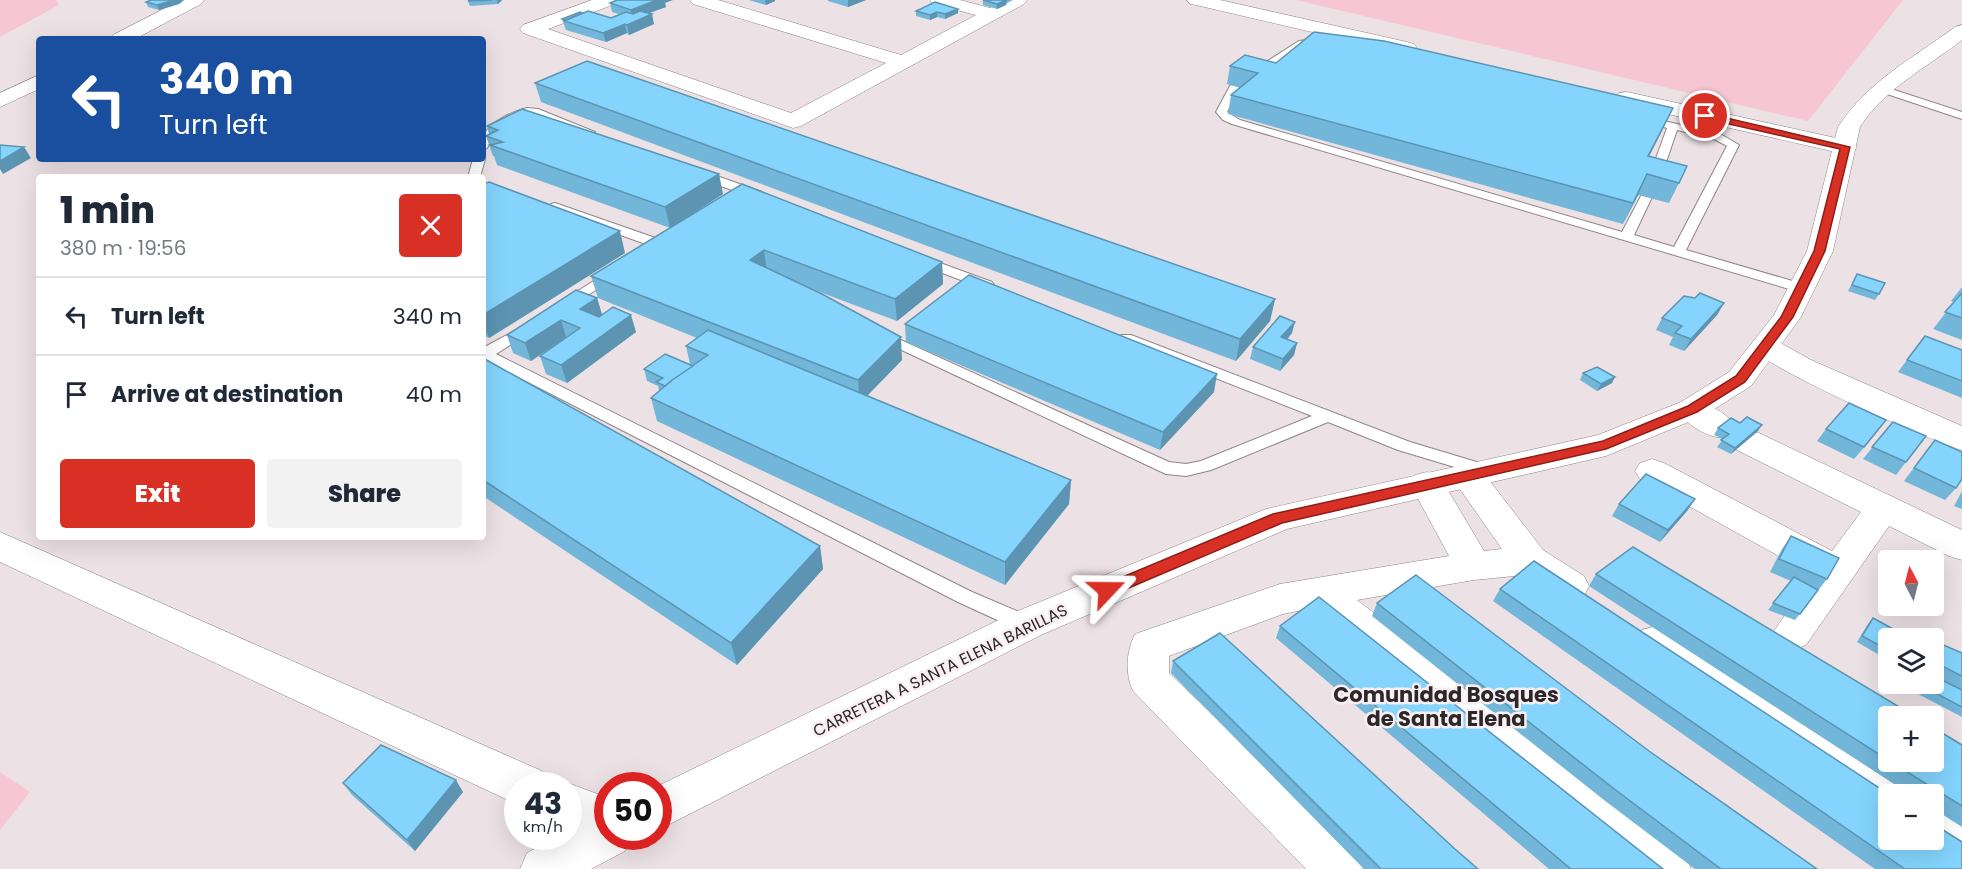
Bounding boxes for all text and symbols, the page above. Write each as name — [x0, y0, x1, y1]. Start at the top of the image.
text: 340 m — [159, 50, 294, 109]
icon: left — [60, 60, 138, 138]
pin — [1679, 90, 1730, 141]
icon: arrive — [1688, 99, 1721, 132]
text: Turn left — [159, 106, 268, 143]
text: 1 min — [60, 185, 155, 236]
button: close — [399, 194, 462, 257]
text: 380 m · 19:56 — [60, 234, 186, 262]
icon: left — [60, 300, 93, 333]
text: Turn left — [111, 301, 205, 332]
text: 340 m — [393, 301, 462, 332]
icon: arrive — [60, 378, 93, 411]
text: Arrive at destination — [111, 379, 343, 410]
text: 40 m — [406, 379, 462, 410]
button: Exit — [60, 459, 255, 528]
button: Share — [267, 459, 462, 528]
north arrow — [1878, 550, 1944, 616]
map controls — [1878, 550, 1944, 850]
position arrow — [1075, 558, 1139, 622]
street label: CARRETERA A SANTA ELENA BARILLAS — [809, 599, 1071, 742]
button: layers — [1878, 628, 1944, 694]
district label: Comunidad Bosques de Santa Elena — [1333, 680, 1559, 733]
button: + — [1878, 706, 1944, 772]
speed limit sign: 50 — [594, 772, 672, 850]
text: 43 — [524, 782, 562, 825]
button: − — [1878, 784, 1944, 850]
text: km/h — [523, 816, 563, 837]

